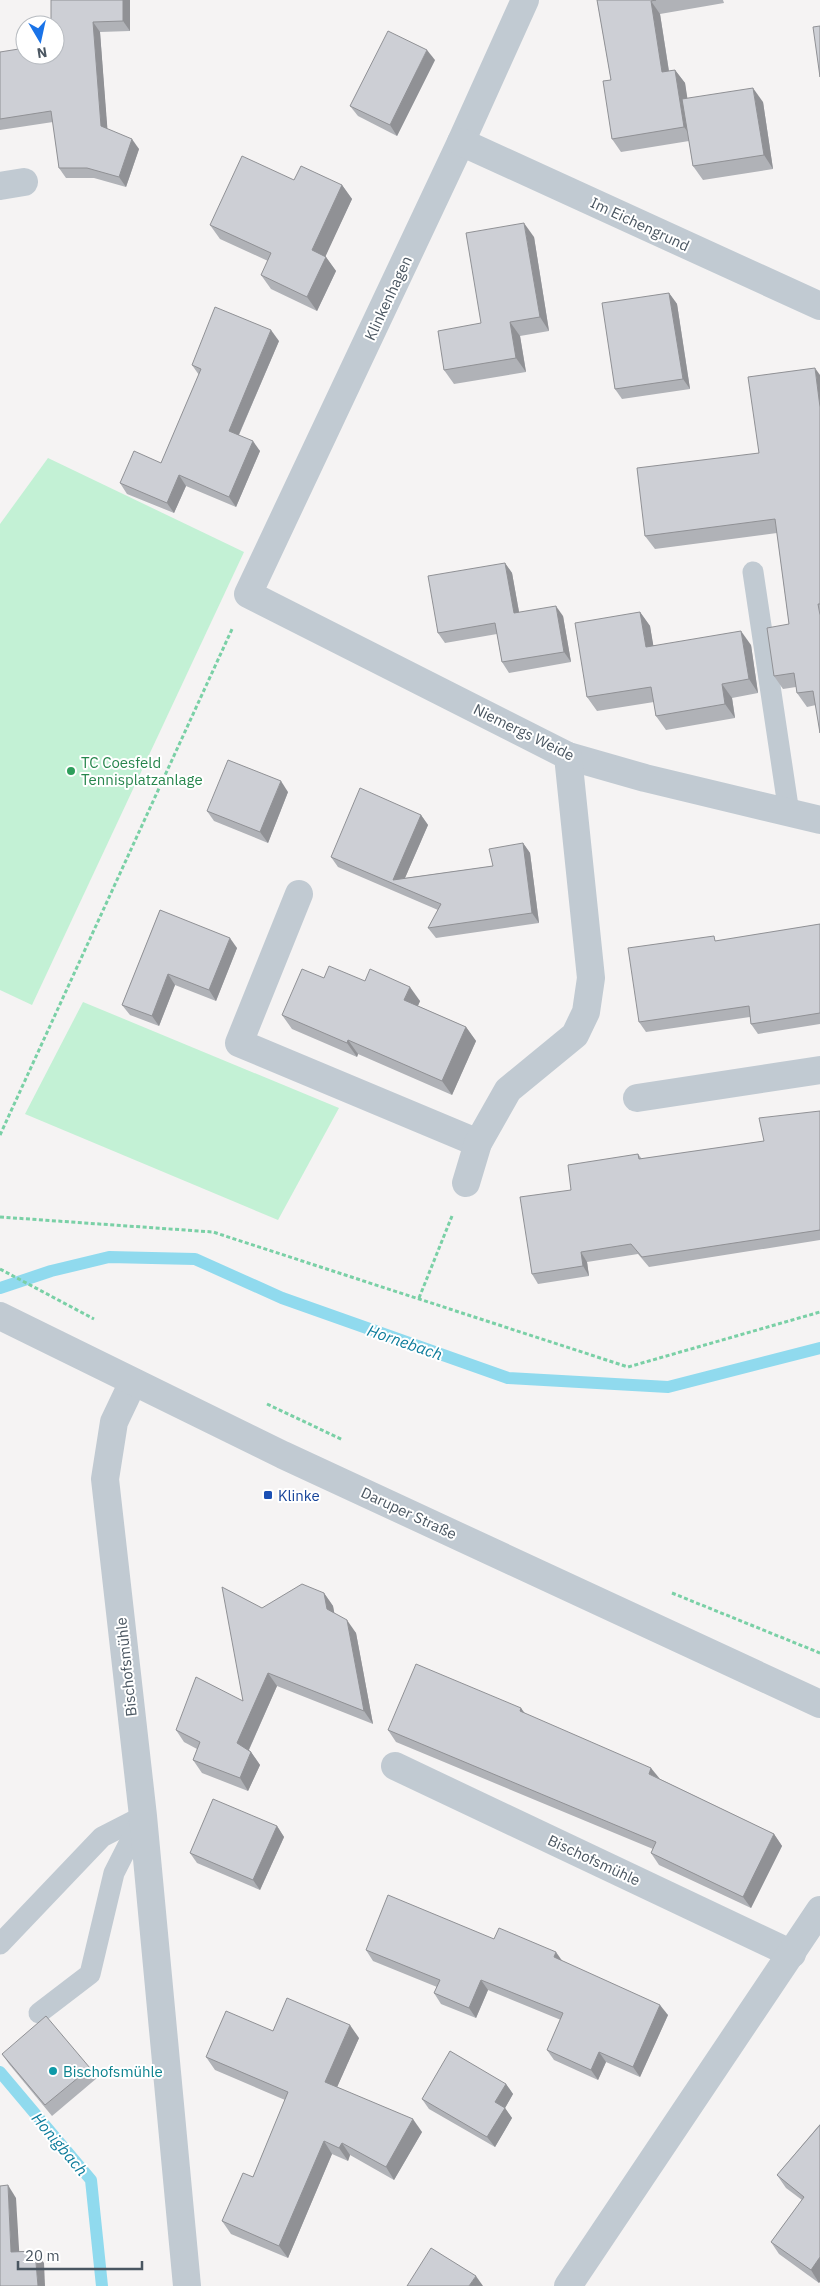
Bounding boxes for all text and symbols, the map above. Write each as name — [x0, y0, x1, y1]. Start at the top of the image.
north arrow — [15, 15, 65, 65]
text: N — [36, 43, 48, 63]
street label: Im Eichengrund — [587, 193, 693, 255]
street label: Klinkenhagen — [360, 253, 416, 343]
street label: Niemergs Weide — [470, 699, 578, 765]
place label: TC Coesfeld Tennisplatzanlage — [81, 753, 203, 789]
marker: TC Coesfeld Tennisplatzanlage — [65, 765, 77, 777]
water label: Hornebach — [365, 1320, 445, 1364]
street label: Daruper Straße — [358, 1483, 460, 1543]
place label: Klinke — [278, 1486, 320, 1505]
marker: Klinke — [262, 1489, 274, 1501]
street label: Bischofsmühle — [111, 1616, 141, 1718]
street label: Bischofsmühle — [545, 1830, 643, 1890]
place label: Bischofsmühle — [63, 2062, 163, 2081]
marker: Bischofsmühle — [47, 2065, 59, 2077]
water label: Honigbach — [28, 2108, 92, 2180]
scale bar — [18, 2238, 141, 2270]
text: 20 m — [25, 2246, 60, 2265]

